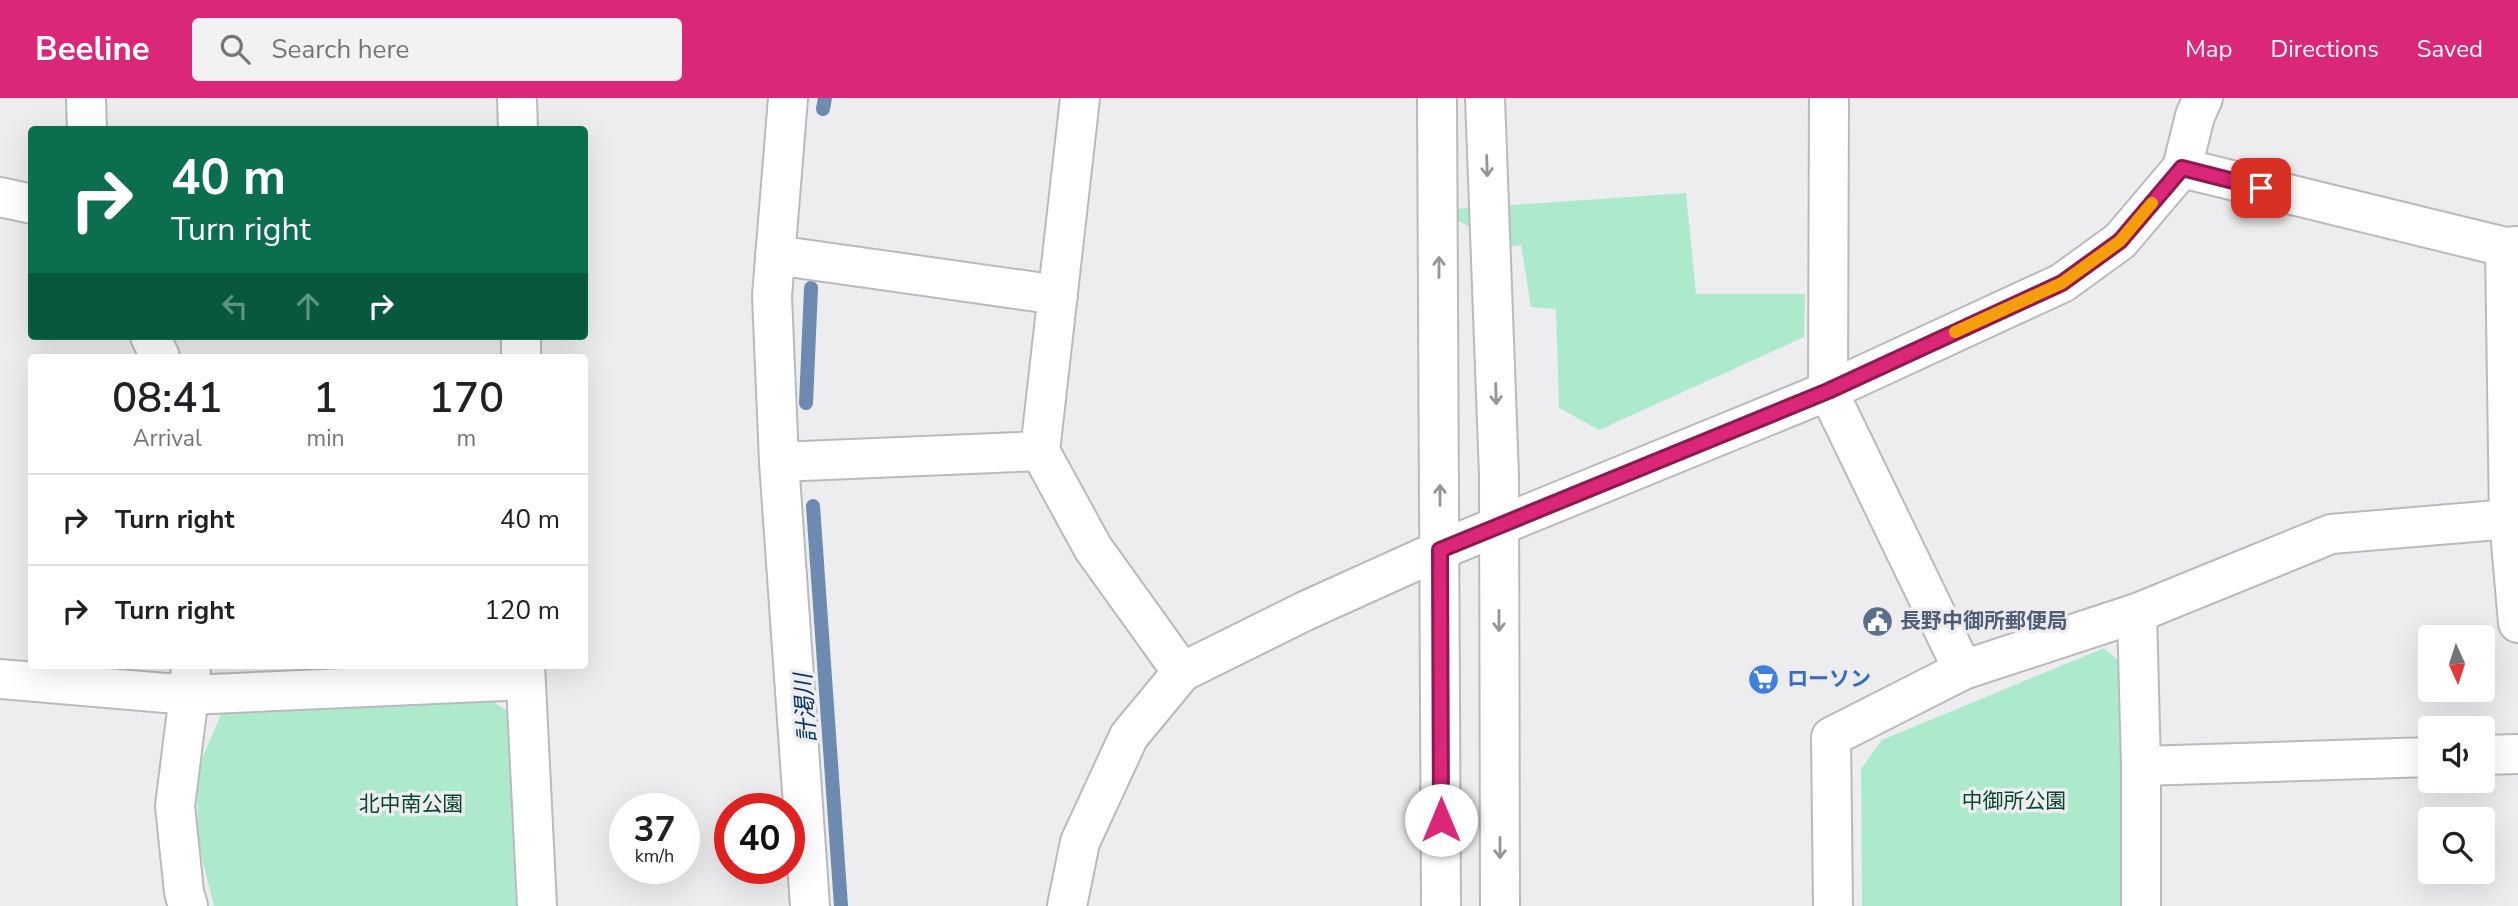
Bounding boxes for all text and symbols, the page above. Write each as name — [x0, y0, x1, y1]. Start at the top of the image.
search box — [192, 18, 682, 81]
text: Beeline — [35, 27, 150, 72]
icon: search — [216, 30, 254, 68]
text: Search here — [272, 32, 409, 67]
text: Map — [2185, 33, 2232, 65]
text: Directions — [2270, 33, 2379, 65]
text: Saved — [2417, 33, 2483, 65]
text: 40 m — [171, 144, 286, 211]
icon: right — [56, 154, 147, 245]
one-way arrow — [1481, 154, 1494, 177]
pin — [2231, 158, 2291, 218]
icon: arrive — [2242, 169, 2280, 207]
text: Turn right — [171, 208, 311, 251]
one-way arrow — [1432, 256, 1446, 279]
icon: left — [216, 287, 254, 325]
icon: ahead — [289, 287, 327, 325]
icon: right — [362, 287, 400, 325]
text: 08:41 — [112, 370, 223, 427]
text: 1 — [313, 370, 338, 427]
text: 170 — [428, 370, 504, 427]
one-way arrow — [1489, 382, 1502, 405]
text: Arrival — [133, 423, 202, 454]
text: min — [307, 423, 345, 454]
text: m — [456, 423, 476, 454]
one-way arrow — [1433, 484, 1447, 507]
icon: right — [56, 501, 94, 539]
text: Turn right — [115, 502, 234, 537]
text: 40 m — [500, 502, 560, 537]
icon: right — [56, 592, 94, 630]
text: Turn right — [115, 593, 234, 628]
text: 120 m — [484, 593, 560, 628]
public building icon: 長野中御所郵便局 — [1860, 604, 1894, 638]
place label: 長野中御所郵便局 — [1900, 607, 2068, 635]
one-way arrow — [1492, 609, 1506, 632]
north arrow — [2418, 625, 2496, 702]
map controls — [2418, 625, 2495, 884]
supermarket icon: ローソン — [1747, 662, 1781, 696]
place label: ローソン — [1787, 665, 1871, 693]
water label: 計渇川 — [787, 669, 823, 743]
button: sound — [2418, 716, 2495, 793]
position arrow — [1404, 783, 1478, 857]
park label: 中御所公園 — [1962, 787, 2067, 815]
park label: 北中南公園 — [359, 790, 464, 818]
speed limit sign: 40 — [714, 793, 805, 884]
text: 37 — [633, 806, 676, 853]
button: search — [2418, 807, 2495, 884]
one-way arrow — [1493, 837, 1507, 860]
text: km/h — [635, 844, 674, 868]

